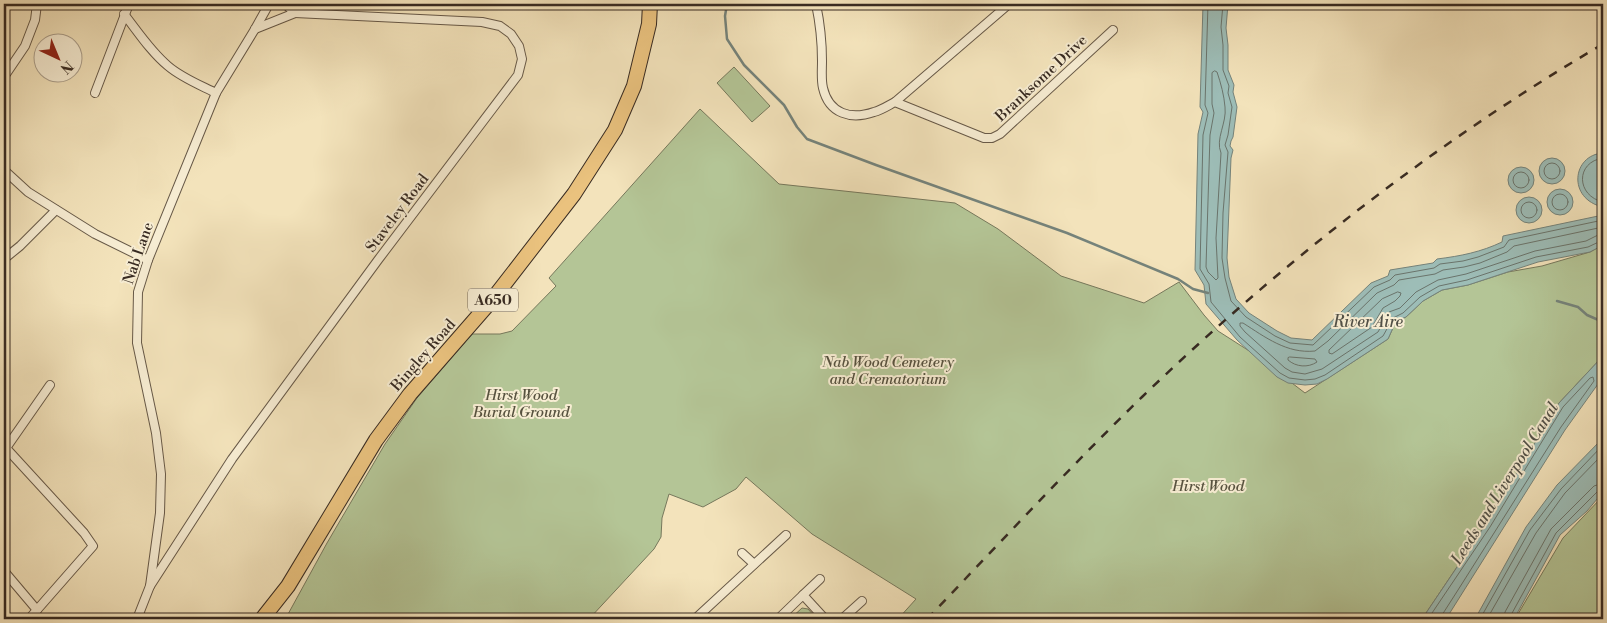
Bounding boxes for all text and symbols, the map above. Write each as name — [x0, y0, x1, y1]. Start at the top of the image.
street label: Branksome Drive — [991, 31, 1091, 127]
north arrow — [32, 32, 82, 82]
text: N — [56, 56, 77, 77]
street label: Staveley Road — [362, 170, 433, 256]
street label: Nab Lane — [119, 220, 158, 287]
road number: A650 — [468, 288, 518, 312]
water label: River Aire — [1332, 312, 1404, 332]
street label: Bingley Road — [386, 315, 460, 396]
park label: Nab Wood Cemetery and Crematorium — [821, 353, 955, 389]
park label: Hirst Wood Burial Ground — [472, 386, 570, 422]
water label: Leeds and Liverpool Canal — [1446, 398, 1563, 569]
park label: Hirst Wood — [1171, 477, 1245, 496]

